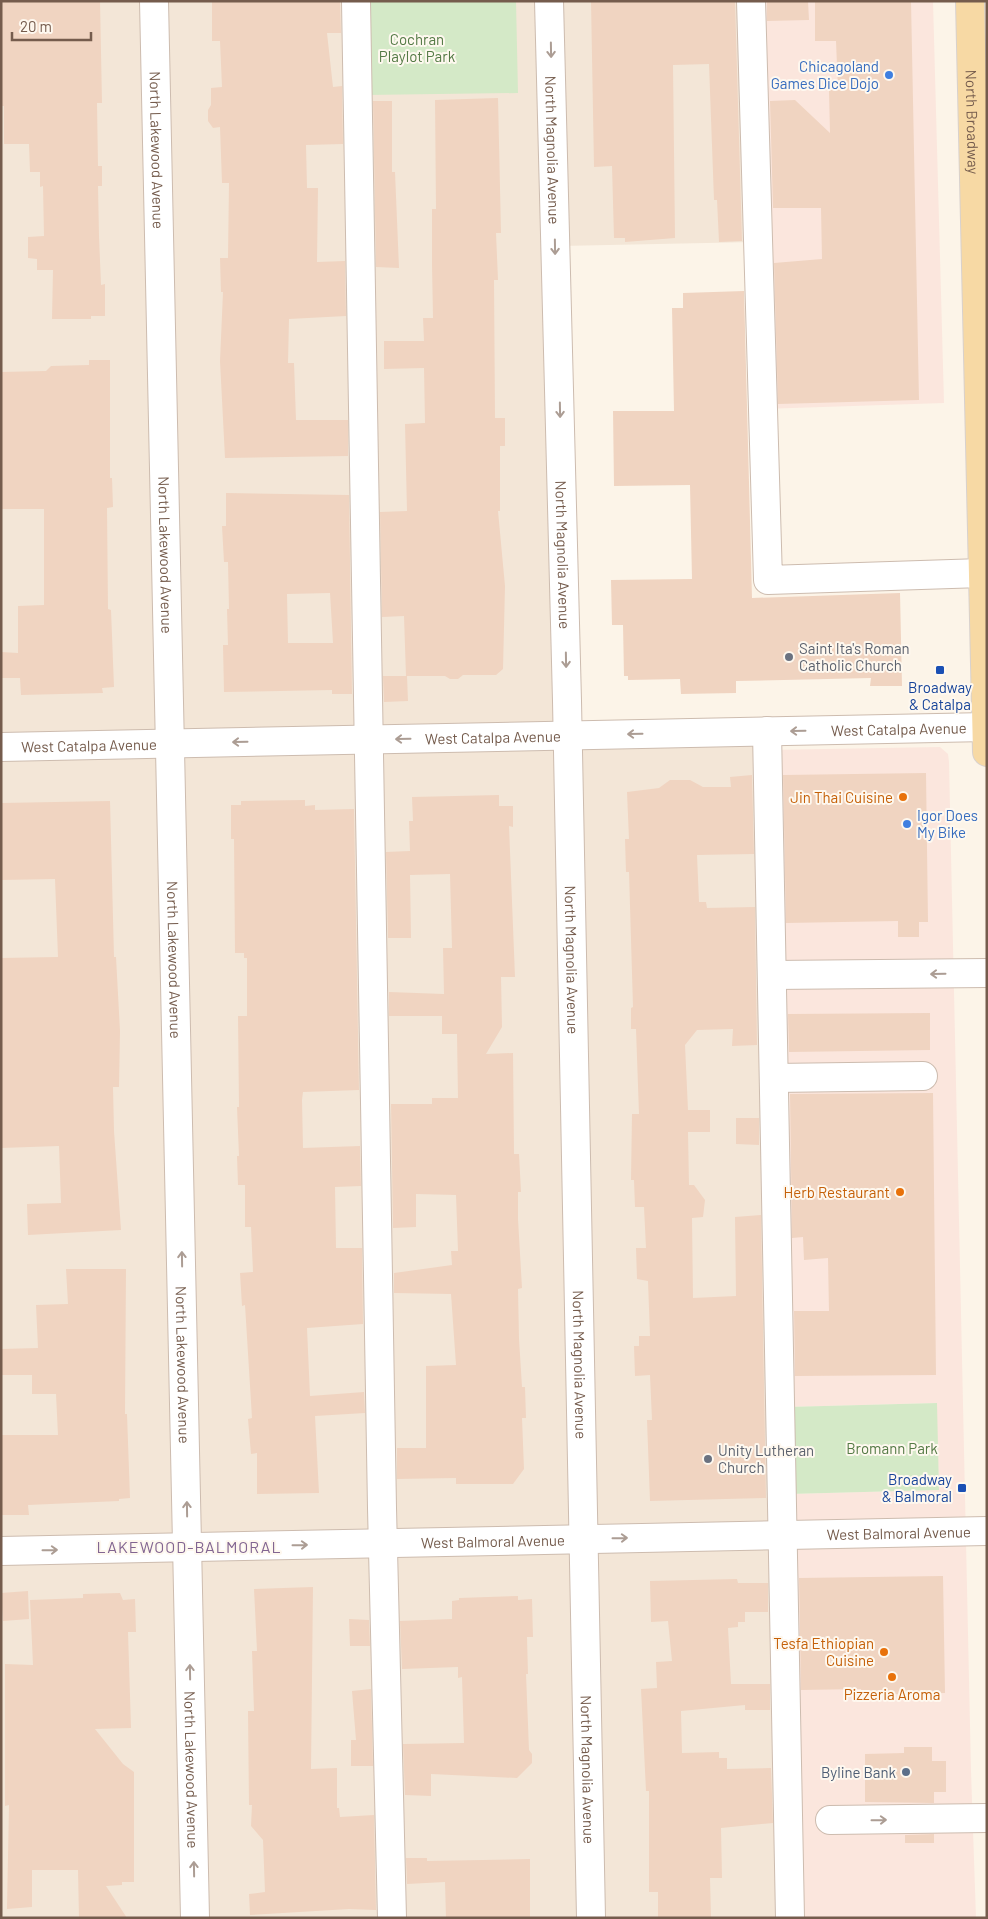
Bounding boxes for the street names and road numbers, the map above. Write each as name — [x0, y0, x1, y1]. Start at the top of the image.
street label: North Broadway — [963, 69, 983, 175]
street label: North Lakewood Avenue — [147, 71, 168, 229]
street label: North Magnolia Avenue — [542, 75, 564, 225]
street label: North Lakewood Avenue — [155, 476, 177, 634]
street label: North Magnolia Avenue — [552, 480, 574, 629]
street label: West Catalpa Avenue — [831, 718, 967, 739]
street label: West Catalpa Avenue — [425, 727, 561, 747]
street label: West Catalpa Avenue — [21, 735, 157, 756]
street label: North Lakewood Avenue — [164, 881, 185, 1039]
street label: North Magnolia Avenue — [562, 885, 583, 1034]
street label: North Lakewood Avenue — [172, 1286, 194, 1444]
street label: North Magnolia Avenue — [570, 1290, 591, 1439]
street label: West Balmoral Avenue — [827, 1522, 971, 1543]
street label: West Balmoral Avenue — [421, 1531, 565, 1551]
street label: North Lakewood Avenue — [181, 1691, 203, 1849]
street label: North Magnolia Avenue — [578, 1695, 599, 1844]

